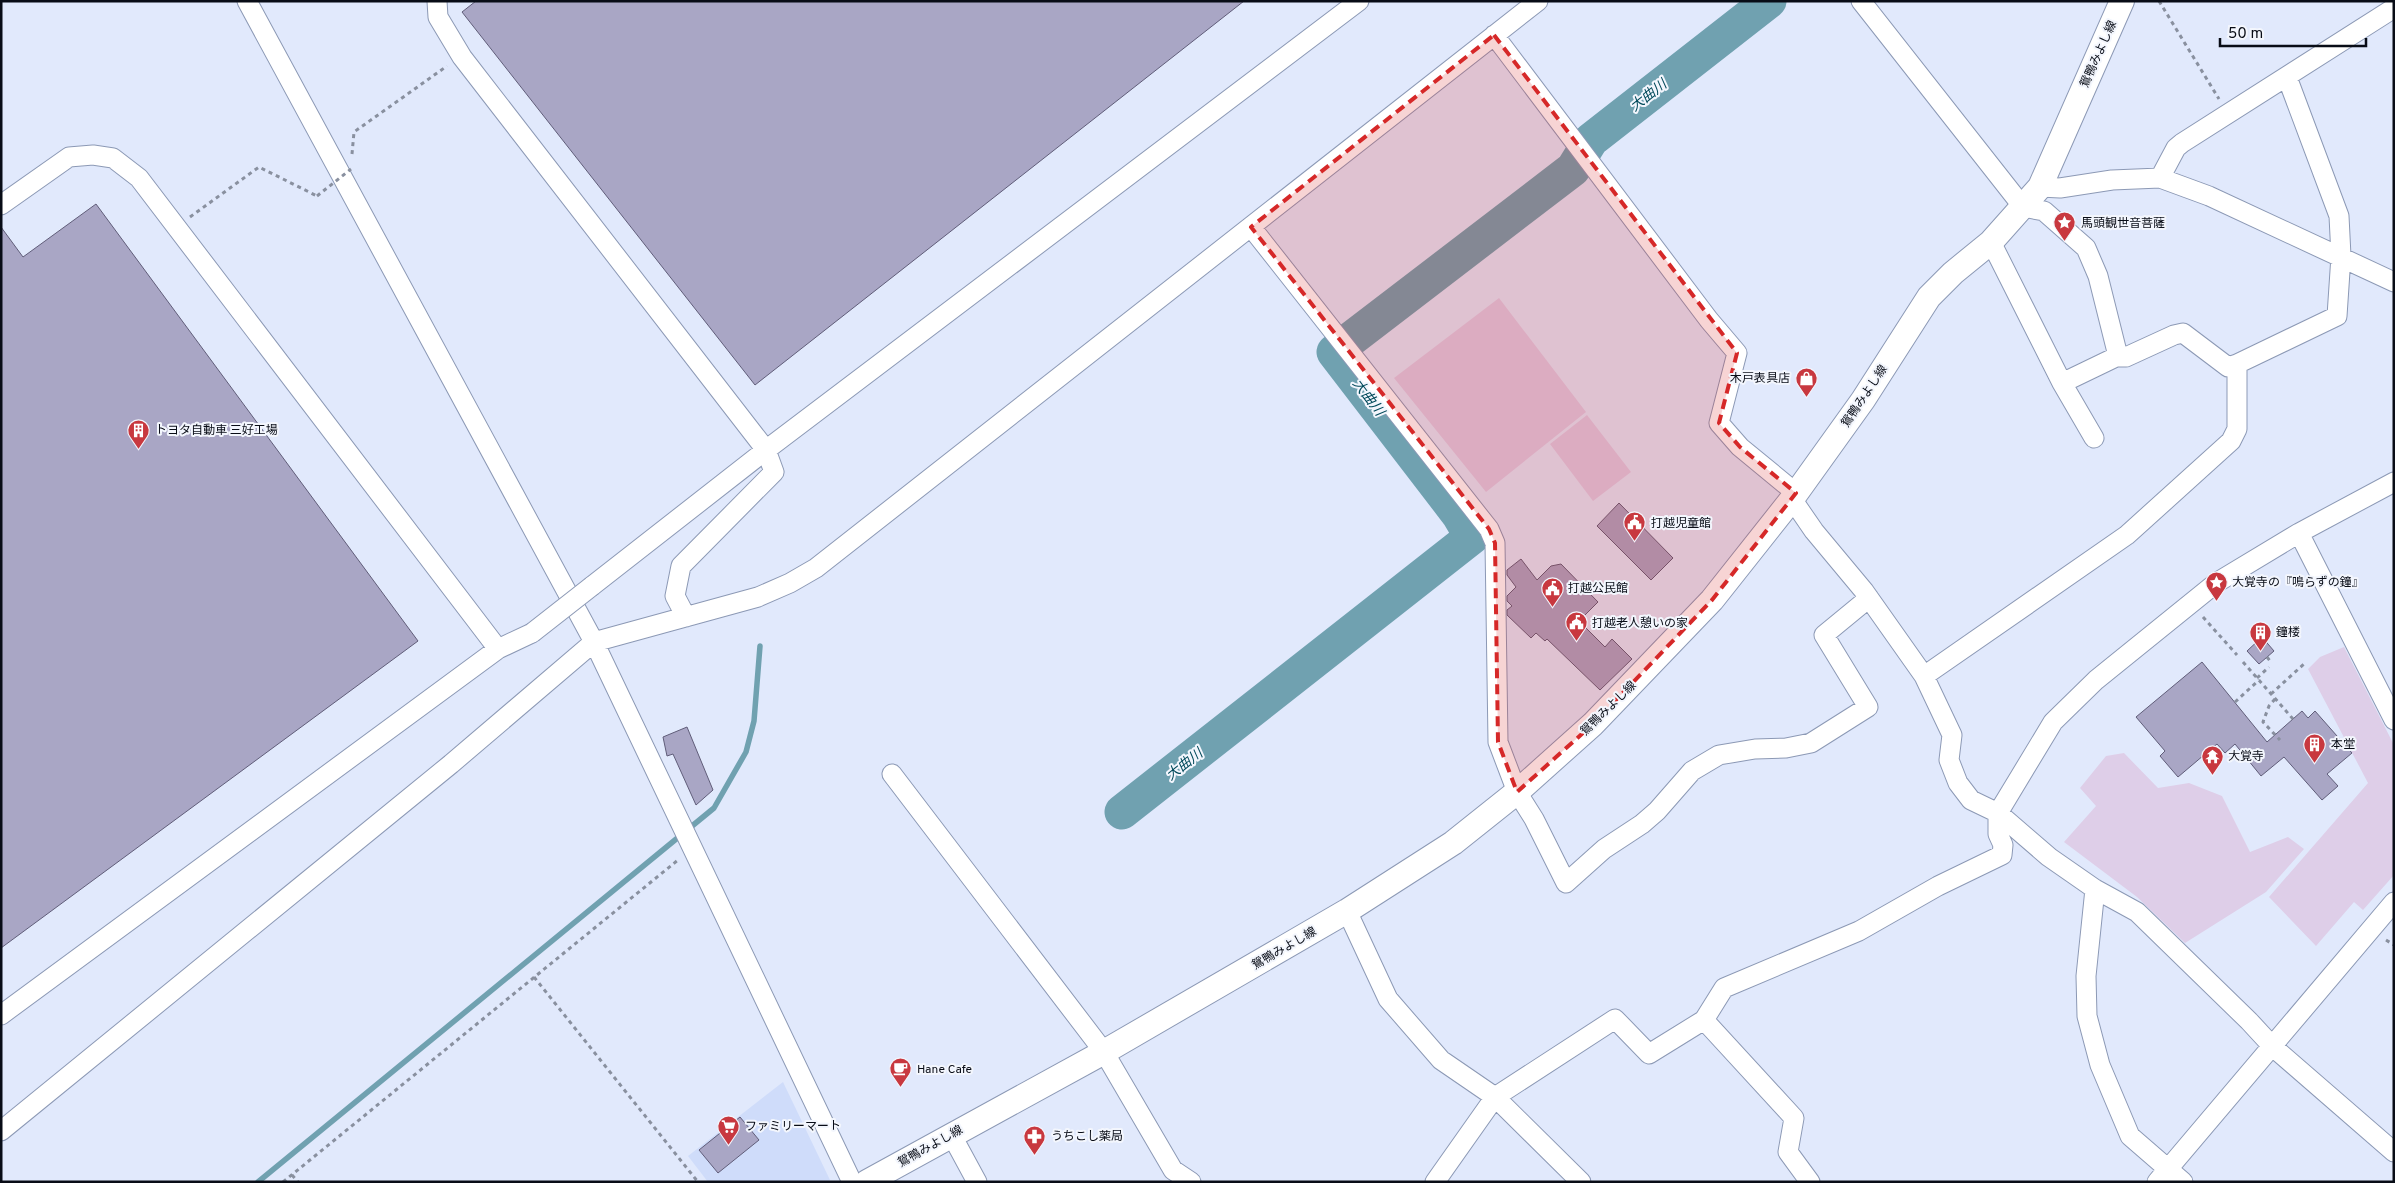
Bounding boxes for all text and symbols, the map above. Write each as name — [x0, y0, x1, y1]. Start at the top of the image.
scale bar — [2220, 15, 2366, 47]
street label: 鴛鴨みよし線 — [2077, 18, 2121, 91]
text: 50 m — [2228, 25, 2263, 44]
water label: 大曲川 — [1627, 75, 1672, 116]
place icon: 馬頭観世音菩薩 — [2053, 211, 2077, 242]
place label: 馬頭観世音菩薩 — [2081, 216, 2165, 232]
street label: 鴛鴨みよし線 — [1838, 362, 1892, 431]
shop icon: 木戸表具店 — [1794, 366, 1818, 397]
place label: 木戸表具店 — [1730, 371, 1790, 387]
water label: 大曲川 — [1348, 376, 1388, 421]
building icon: トヨタ自動車 三好工場 — [127, 418, 151, 449]
place label: トヨタ自動車 三好工場 — [155, 423, 278, 439]
public building icon: 打越児童館 — [1623, 511, 1647, 542]
place label: 打越児童館 — [1651, 516, 1711, 532]
place icon: 大覚寺の『鳴らずの鐘』 — [2204, 570, 2228, 601]
place label: 大覚寺の『鳴らずの鐘』 — [2232, 575, 2364, 591]
public building icon: 打越公民館 — [1540, 576, 1564, 607]
place label: 打越公民館 — [1568, 581, 1628, 597]
public building icon: 打越老人憩いの家 — [1564, 611, 1588, 642]
place label: 打越老人憩いの家 — [1592, 616, 1688, 632]
building icon: 鐘楼 — [2248, 620, 2272, 651]
place label: 鐘楼 — [2276, 625, 2300, 641]
street label: 鴛鴨みよし線 — [1577, 678, 1640, 739]
building icon: 本堂 — [2303, 732, 2327, 763]
place label: 本堂 — [2331, 737, 2355, 753]
water label: 大曲川 — [1163, 744, 1208, 785]
temple icon: 大覚寺 — [2200, 744, 2224, 775]
place label: 大覚寺 — [2228, 749, 2264, 765]
street label: 鴛鴨みよし線 — [1249, 924, 1320, 974]
cafe icon: Hane Cafe — [889, 1057, 913, 1088]
place label: Hane Cafe — [917, 1062, 972, 1078]
supermarket icon: ファミリーマート — [717, 1114, 741, 1145]
place label: ファミリーマート — [745, 1119, 841, 1135]
street label: 鴛鴨みよし線 — [895, 1122, 966, 1171]
pharmacy icon: うちこし薬局 — [1023, 1124, 1047, 1155]
place label: うちこし薬局 — [1051, 1129, 1123, 1145]

